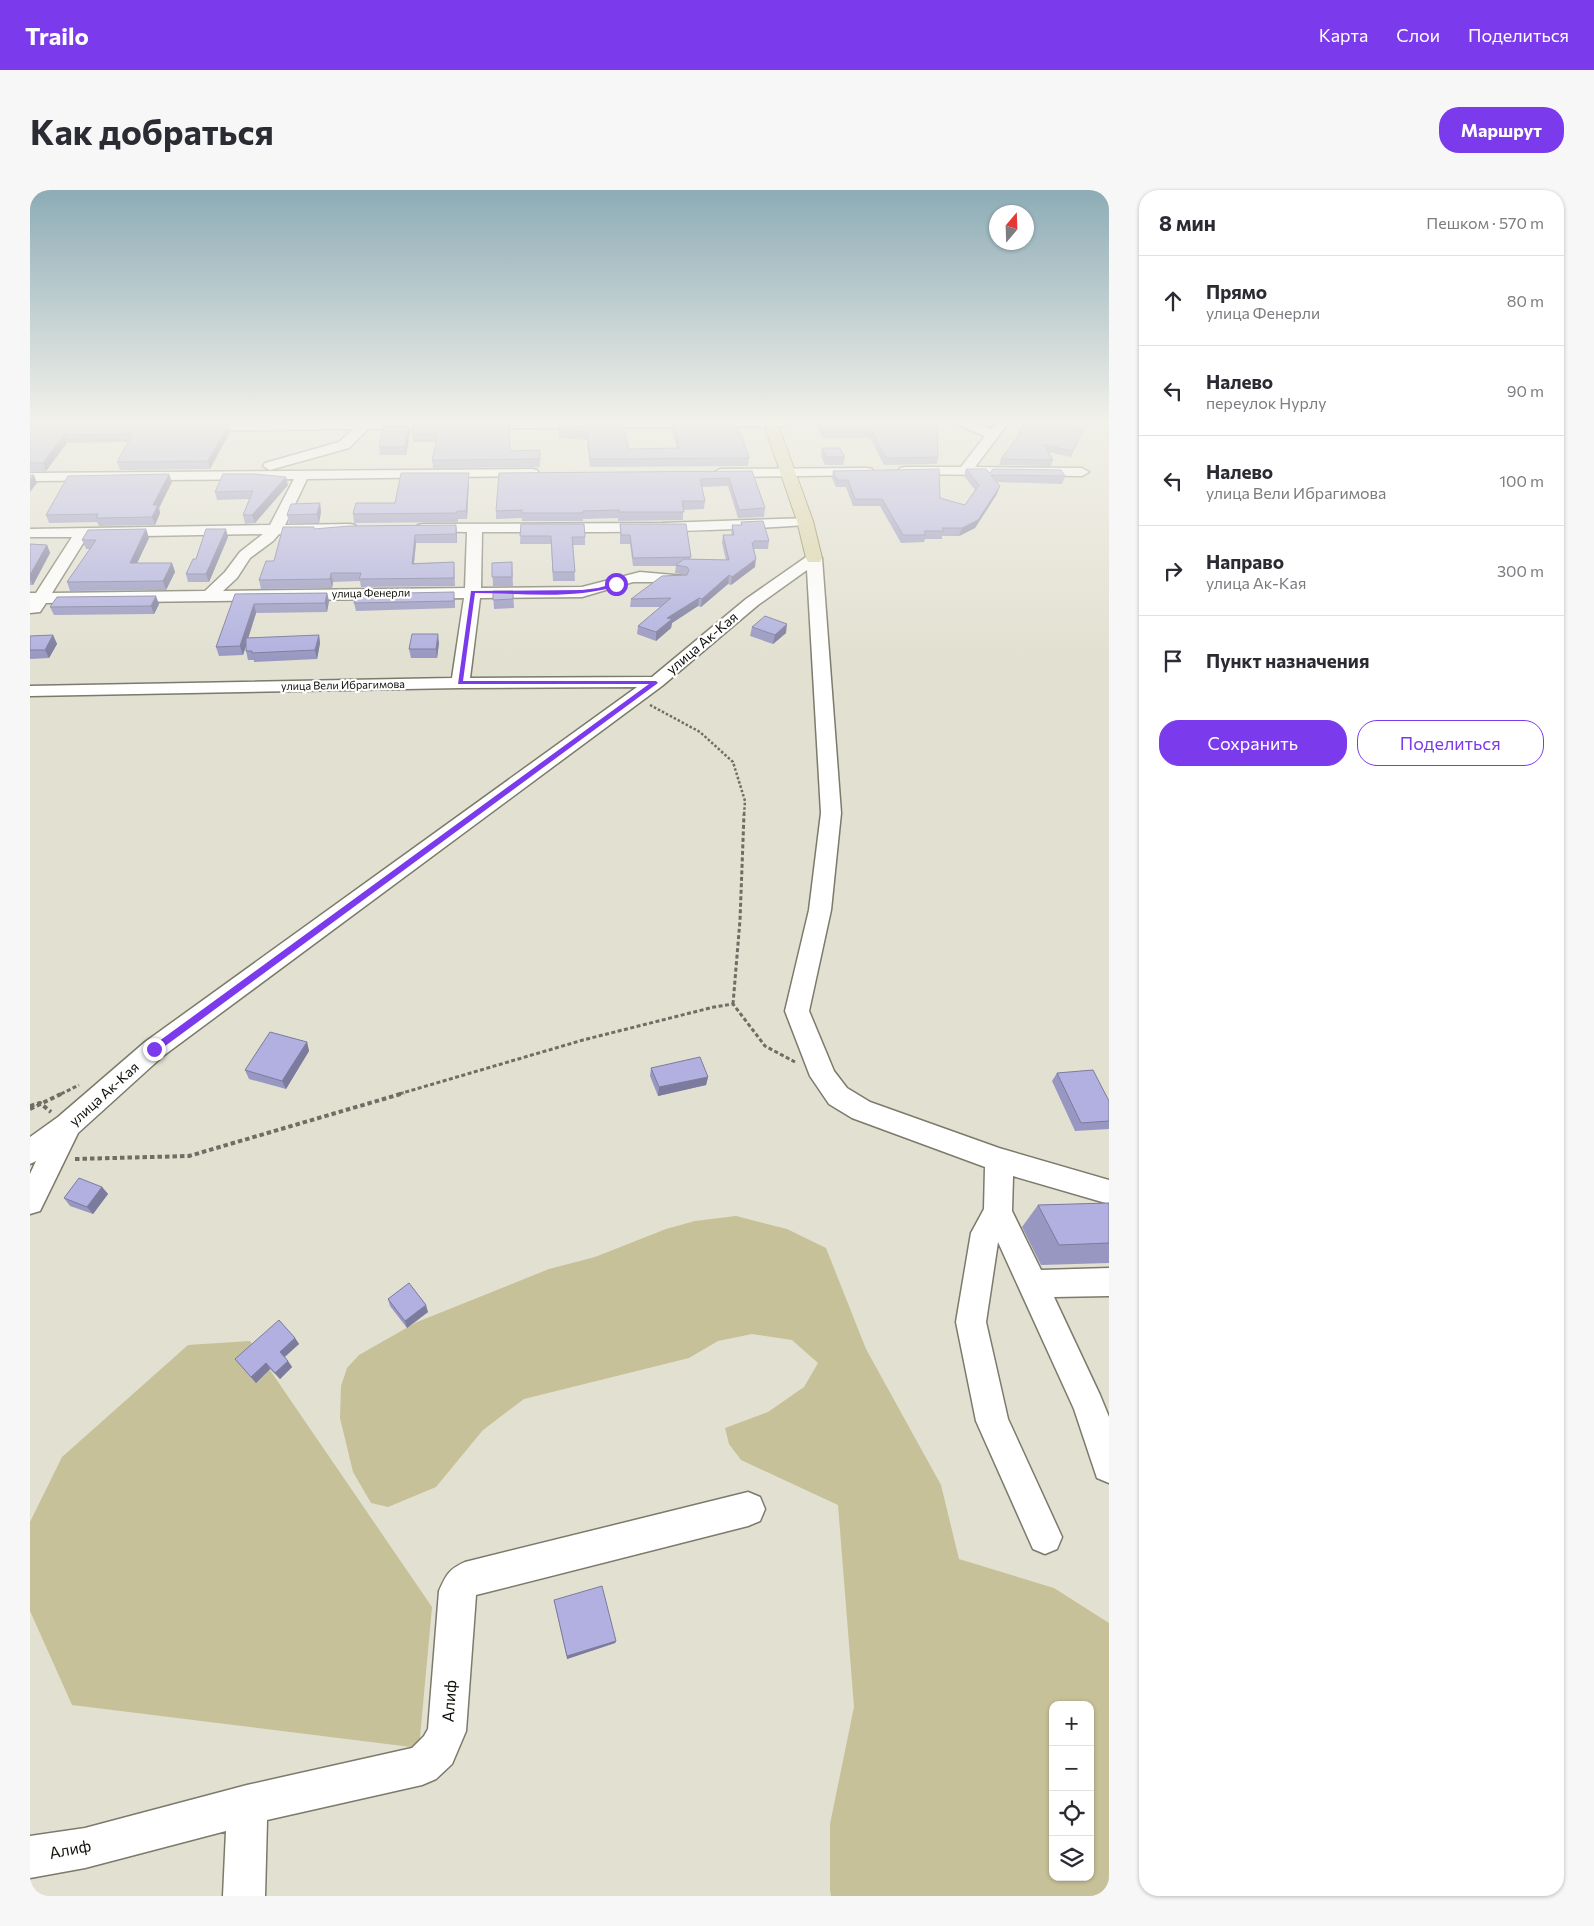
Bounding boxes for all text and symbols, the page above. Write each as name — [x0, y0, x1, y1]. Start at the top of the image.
text: Trailo — [25, 21, 89, 50]
text: Карта — [1319, 24, 1368, 46]
text: Слои — [1396, 24, 1440, 46]
text: Поделиться — [1468, 24, 1569, 46]
button: Маршрут — [1439, 107, 1564, 153]
text: Как добраться — [30, 109, 274, 152]
north arrow — [989, 205, 1034, 250]
text: 8 мин — [1159, 210, 1216, 235]
text: Пешком · 570 m — [1426, 213, 1544, 232]
text: Прямо — [1206, 280, 1267, 303]
icon: ahead — [1159, 287, 1187, 315]
text: 80 m — [1507, 291, 1544, 310]
text: улица Фенерли — [1206, 303, 1320, 322]
text: Налево — [1206, 370, 1273, 393]
icon: left — [1159, 377, 1187, 405]
text: 90 m — [1507, 381, 1544, 400]
text: переулок Нурлу — [1206, 393, 1326, 412]
text: Налево — [1206, 460, 1273, 483]
icon: left — [1159, 467, 1187, 495]
text: 100 m — [1499, 471, 1544, 490]
text: улица Вели Ибрагимова — [1206, 483, 1386, 502]
text: Направо — [1206, 550, 1284, 573]
icon: right — [1159, 557, 1187, 585]
text: 300 m — [1497, 561, 1544, 580]
route start — [605, 573, 628, 596]
text: улица Ак-Кая — [1206, 573, 1306, 592]
street label: улица Фенерли — [332, 585, 410, 600]
street label: улица Ак-Кая — [663, 608, 741, 677]
icon: arrive — [1159, 647, 1187, 675]
text: Пункт назначения — [1206, 649, 1369, 672]
street label: улица Вели Ибрагимова — [281, 677, 405, 692]
button: Сохранить — [1159, 720, 1347, 766]
button: Поделиться — [1357, 720, 1544, 766]
route end — [143, 1038, 166, 1061]
street label: улица Ак-Кая — [65, 1058, 142, 1129]
street label: Алиф — [438, 1679, 459, 1723]
map controls — [1049, 1701, 1094, 1881]
button: + — [1049, 1701, 1094, 1746]
button: − — [1049, 1746, 1094, 1791]
button: locate — [1049, 1791, 1094, 1836]
street label: Алиф — [47, 1835, 92, 1862]
button: layers — [1049, 1836, 1094, 1881]

